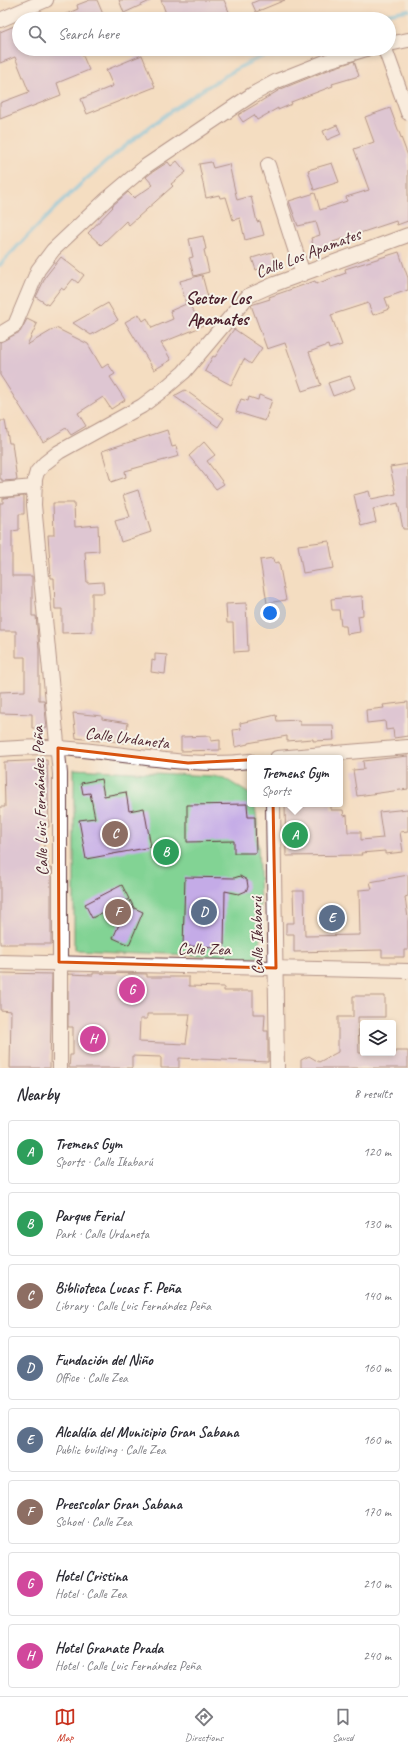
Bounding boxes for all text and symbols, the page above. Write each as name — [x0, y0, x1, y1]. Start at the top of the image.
search box — [12, 12, 396, 56]
icon: search — [26, 23, 48, 45]
text: Search here — [58, 25, 119, 44]
street label: Calle Los Apamates — [253, 223, 365, 283]
district label: Sector Los Apamates — [186, 287, 252, 330]
your location — [260, 603, 280, 623]
street label: Calle Urdaneta — [84, 722, 171, 754]
street label: Calle Luis Fernández Peña — [27, 724, 53, 876]
popup — [247, 755, 343, 807]
text: Tremens Gym — [261, 764, 329, 783]
text: Sports — [261, 783, 291, 799]
pin: C — [102, 819, 128, 849]
pin: A — [282, 820, 308, 850]
pin: B — [153, 837, 179, 867]
street label: Calle Ikabarú — [246, 895, 268, 975]
pin: F — [105, 897, 131, 927]
pin: D — [191, 897, 217, 927]
pin: E — [319, 903, 345, 933]
street label: Calle Zea — [177, 938, 232, 960]
pin: G — [119, 975, 145, 1005]
map controls — [360, 1020, 396, 1056]
button: layers — [360, 1020, 396, 1056]
pin: H — [80, 1024, 106, 1054]
text: Nearby — [16, 1084, 59, 1105]
text: 8 results — [354, 1086, 392, 1102]
text: Tremens Gym — [55, 1135, 122, 1154]
text: A — [27, 1144, 33, 1160]
text: 120 m — [363, 1144, 391, 1160]
text: Sports · Calle Ikabarú — [55, 1154, 153, 1170]
text: Parque Ferial — [55, 1207, 122, 1226]
text: B — [27, 1216, 33, 1232]
text: 130 m — [363, 1216, 391, 1232]
text: Park · Calle Urdaneta — [55, 1226, 149, 1242]
text: Biblioteca Lucas F. Peña — [55, 1279, 181, 1298]
text: C — [27, 1288, 33, 1304]
text: 140 m — [363, 1288, 391, 1304]
text: Library · Calle Luis Fernández Peña — [55, 1298, 211, 1314]
text: Fundación del Niño — [55, 1351, 153, 1370]
text: D — [26, 1360, 34, 1376]
text: 160 m — [363, 1360, 391, 1376]
text: Office · Calle Zea — [55, 1370, 128, 1386]
text: Alcaldía del Municipio Gran Sabana — [55, 1423, 239, 1442]
text: E — [27, 1432, 33, 1448]
text: 160 m — [363, 1432, 391, 1448]
text: Public building · Calle Zea — [55, 1442, 166, 1458]
text: Preescolar Gran Sabana — [55, 1495, 182, 1514]
text: F — [27, 1504, 33, 1520]
text: 170 m — [363, 1504, 391, 1520]
text: School · Calle Zea — [55, 1514, 132, 1530]
text: Hotel Cristina — [55, 1567, 127, 1586]
text: G — [27, 1576, 33, 1592]
text: 210 m — [363, 1576, 391, 1592]
text: Hotel · Calle Zea — [55, 1586, 127, 1602]
text: Hotel Granate Prada — [55, 1639, 163, 1658]
text: H — [26, 1648, 34, 1664]
text: 240 m — [363, 1648, 391, 1664]
text: Hotel · Calle Luis Fernández Peña — [55, 1658, 201, 1674]
tab: Map — [54, 1706, 76, 1744]
tab: Directions — [185, 1706, 223, 1744]
tab: Saved — [332, 1706, 354, 1744]

